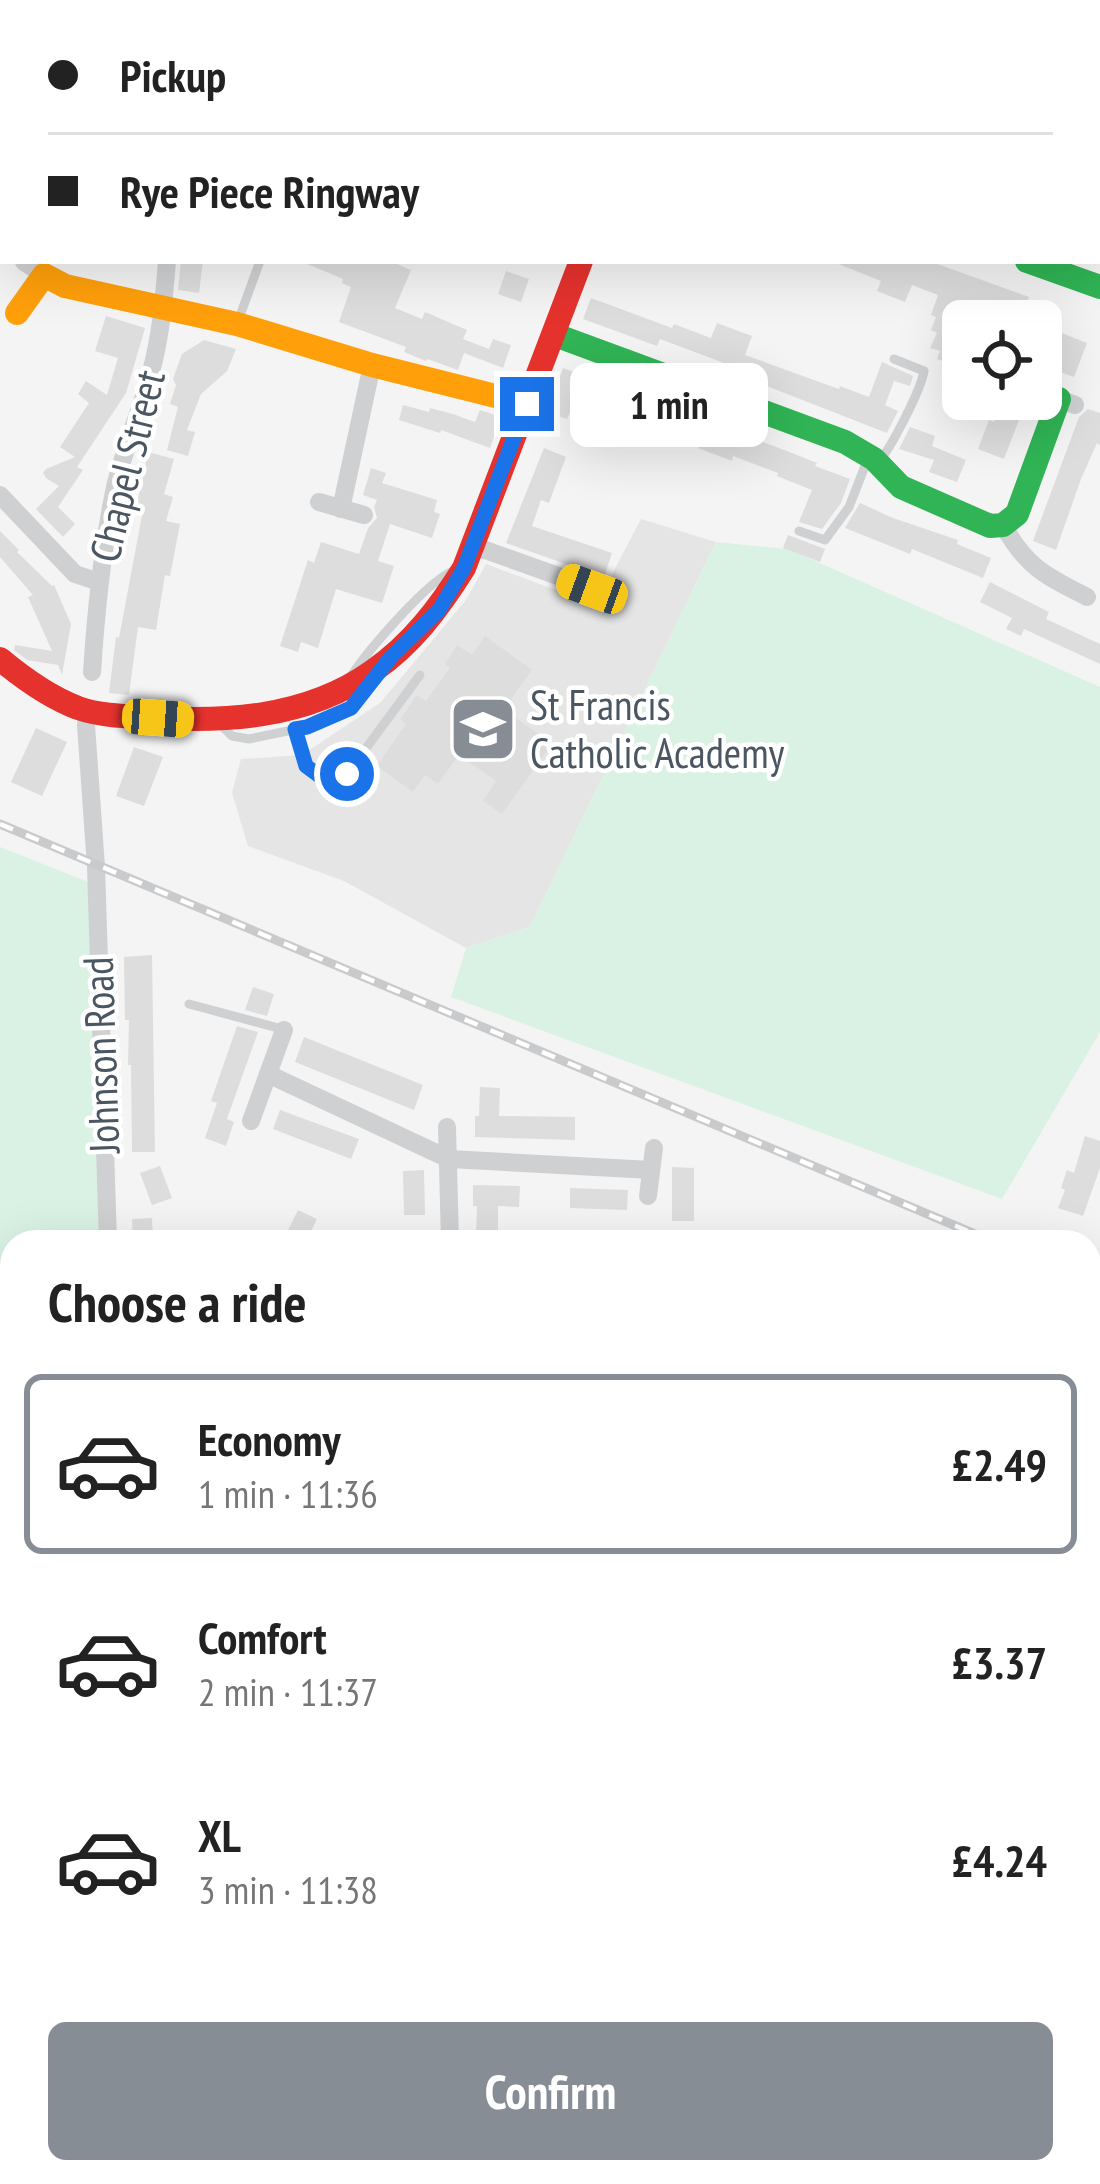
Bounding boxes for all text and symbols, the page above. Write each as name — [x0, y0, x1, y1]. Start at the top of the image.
text: Pickup — [120, 46, 226, 104]
text: Rye Piece Ringway — [120, 162, 419, 220]
map controls — [942, 300, 1062, 420]
button: locate — [942, 300, 1062, 420]
callout: 1 min — [569, 362, 767, 446]
street label: Chapel Street — [76, 364, 177, 568]
route end — [500, 377, 554, 431]
text: 1 min — [630, 379, 708, 430]
car — [552, 560, 632, 618]
place label: St Francis Catholic Academy — [530, 677, 785, 780]
school or university icon: St Francis Catholic Academy — [448, 694, 518, 764]
car — [121, 698, 195, 738]
route start — [320, 747, 374, 801]
street label: Johnson Road — [70, 956, 131, 1156]
text: Choose a ride — [48, 1267, 307, 1337]
icon: car — [54, 1410, 162, 1518]
text: Economy — [198, 1410, 341, 1468]
text: £2.49 — [951, 1435, 1047, 1493]
text: 1 min · 11:36 — [198, 1468, 378, 1519]
icon: car — [54, 1608, 162, 1716]
text: Comfort — [198, 1608, 327, 1666]
text: £3.37 — [951, 1633, 1047, 1691]
text: 2 min · 11:37 — [198, 1666, 378, 1717]
icon: car — [54, 1806, 162, 1914]
text: XL — [198, 1806, 241, 1864]
text: £4.24 — [951, 1831, 1047, 1889]
text: 3 min · 11:38 — [198, 1864, 378, 1915]
button: Confirm — [48, 2022, 1053, 2160]

